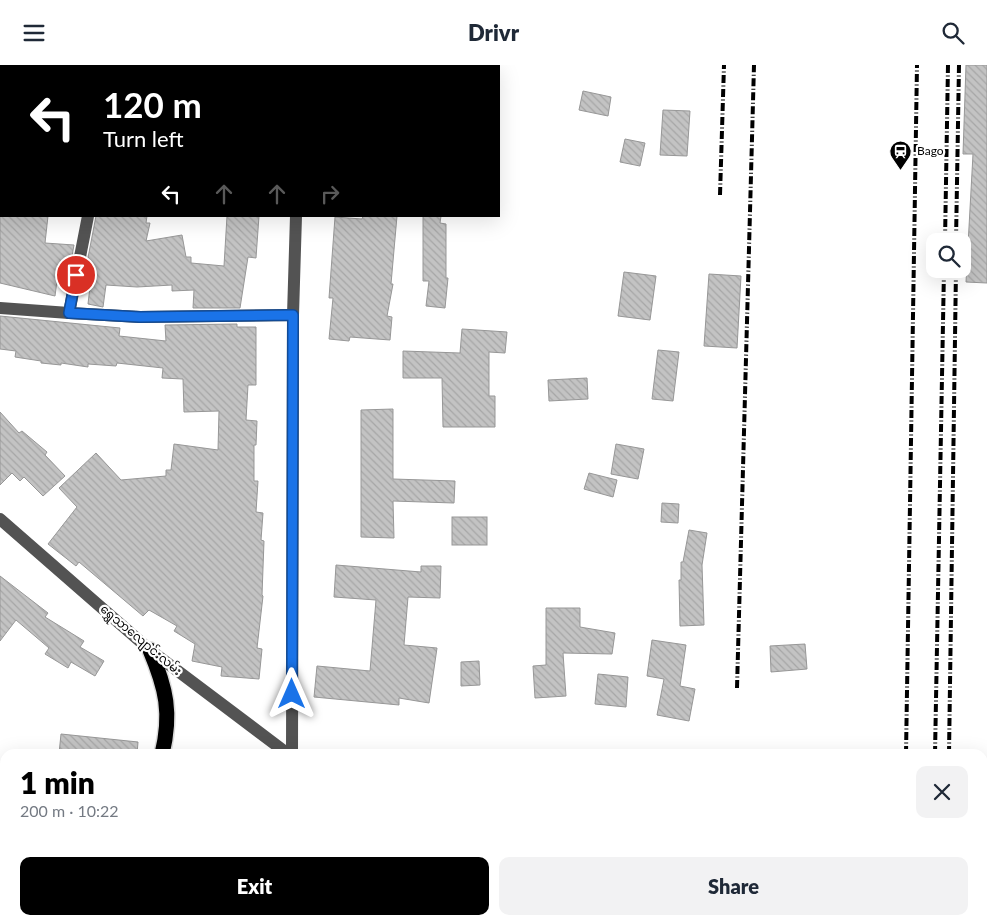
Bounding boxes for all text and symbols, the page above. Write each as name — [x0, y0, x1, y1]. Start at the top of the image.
icon: menu — [20, 19, 48, 47]
text: Drivr — [468, 19, 519, 46]
icon: search — [939, 19, 967, 47]
text: 120 m — [103, 83, 202, 125]
icon: left — [20, 85, 85, 150]
text: Turn left — [103, 125, 184, 152]
station icon: Bago — [889, 139, 913, 170]
place label: Bago — [917, 143, 944, 158]
icon: left — [157, 180, 185, 208]
icon: ahead — [210, 180, 238, 208]
icon: ahead — [263, 180, 291, 208]
icon: right — [316, 180, 344, 208]
map controls — [926, 233, 971, 278]
button: search — [926, 233, 971, 278]
pin — [55, 254, 97, 296]
icon: arrive — [62, 261, 90, 289]
street label: ရွှေသာလျောင်းလမ်း — [96, 600, 186, 680]
position arrow — [265, 667, 317, 719]
text: 1 min — [20, 764, 95, 800]
button: close — [916, 766, 968, 818]
text: 200 m · 10:22 — [20, 801, 119, 820]
button: Exit — [20, 857, 489, 915]
button: Share — [499, 857, 968, 915]

